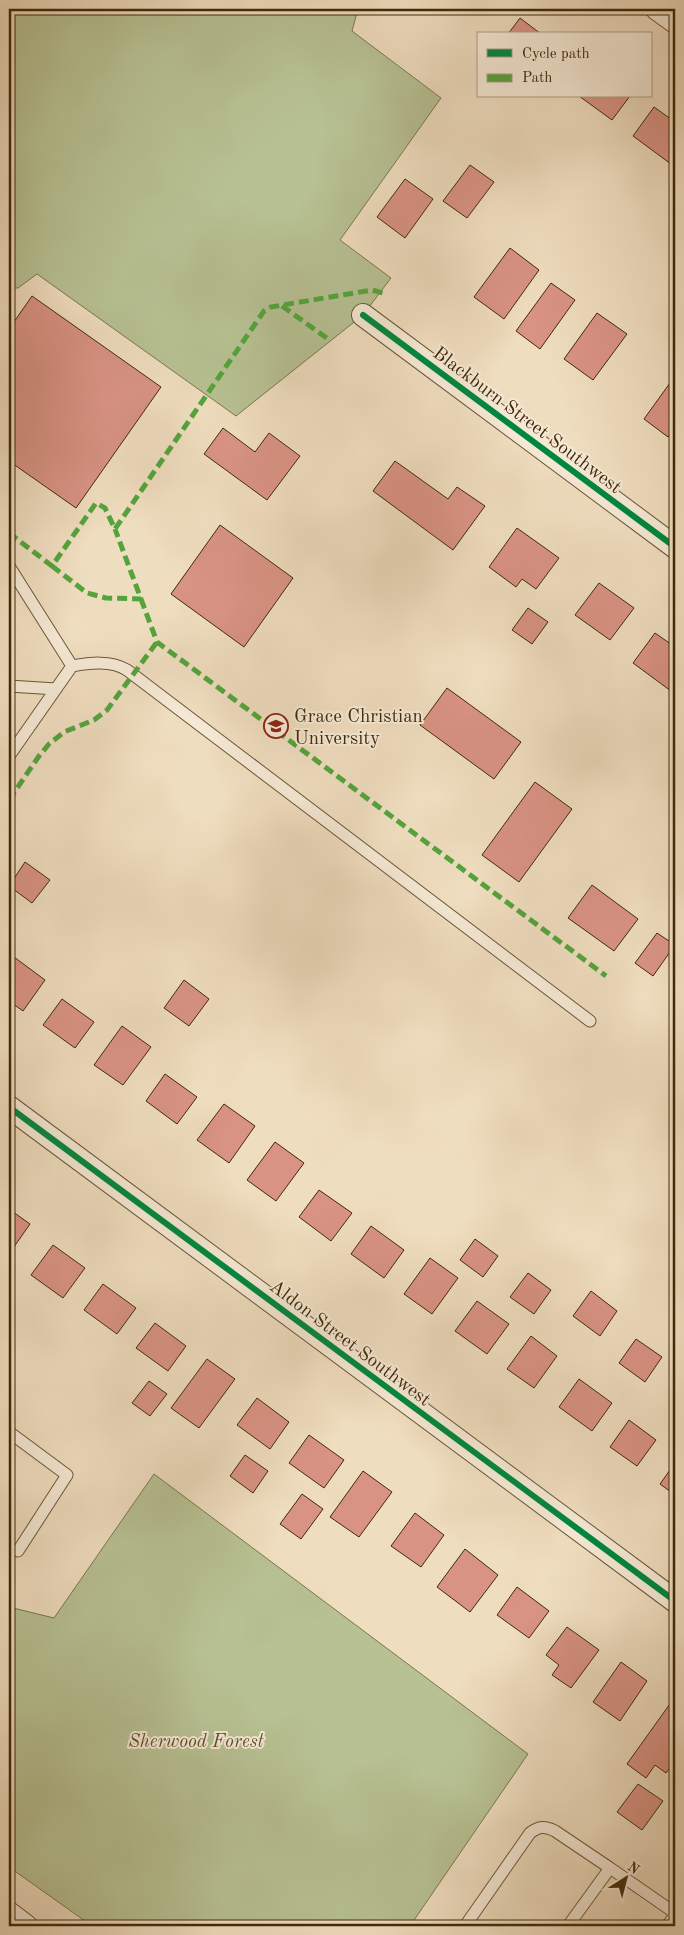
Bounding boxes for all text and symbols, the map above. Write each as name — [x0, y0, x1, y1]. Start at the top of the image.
legend — [477, 32, 652, 98]
text: Cycle path — [522, 47, 590, 62]
text: Path — [522, 71, 552, 86]
street label: Blackburn Street Southwest — [429, 344, 624, 498]
place label: Grace Christian University — [294, 708, 423, 749]
school or university icon: Grace Christian University — [263, 713, 289, 739]
street label: Aldon Street Southwest — [265, 1277, 433, 1411]
park label: Sherwood Forest — [128, 1733, 265, 1752]
north arrow — [602, 1852, 652, 1902]
text: N — [625, 1859, 642, 1877]

